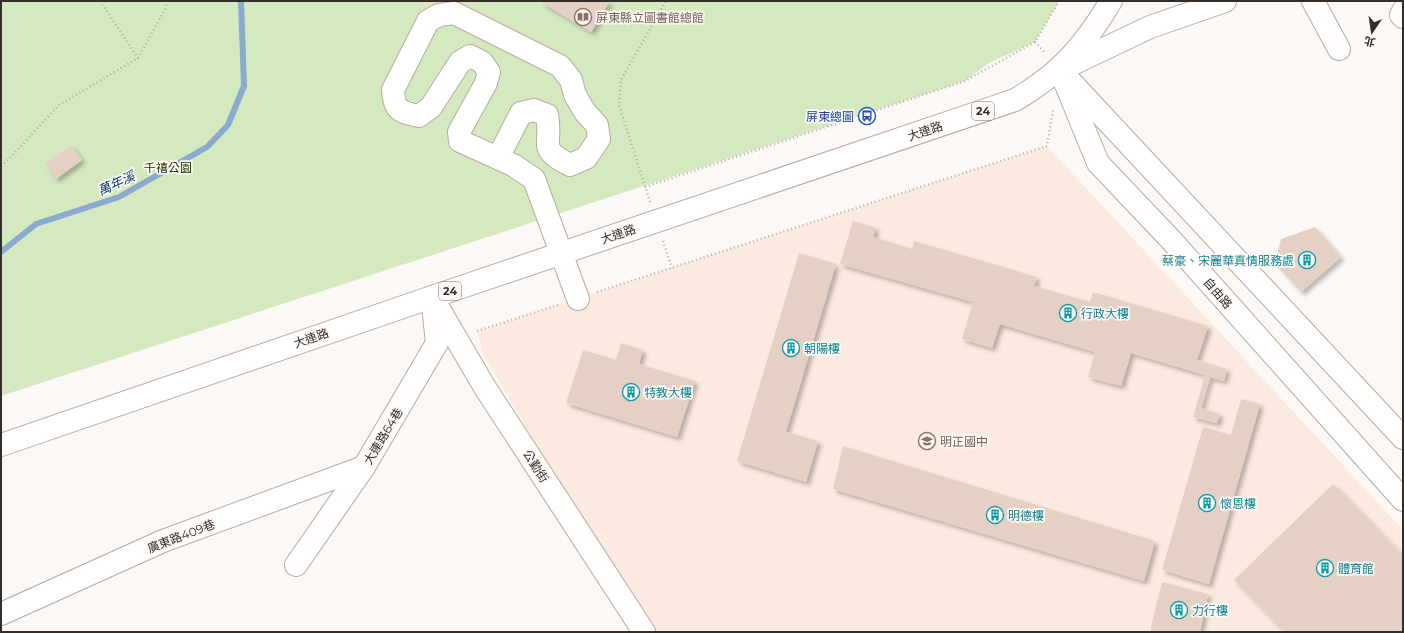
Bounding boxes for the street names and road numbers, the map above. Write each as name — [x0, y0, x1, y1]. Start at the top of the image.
road number: 24 — [972, 102, 994, 120]
street label: 大連路 — [906, 118, 944, 144]
street label: 大連路 — [599, 221, 637, 247]
street label: 自由路 — [1201, 274, 1235, 312]
road number: 24 — [439, 282, 461, 300]
street label: 大連路 — [292, 325, 330, 351]
street label: 大連路64巷 — [360, 405, 406, 467]
street label: 公勤街 — [520, 447, 552, 485]
street label: 廣東路409巷 — [145, 516, 217, 556]

